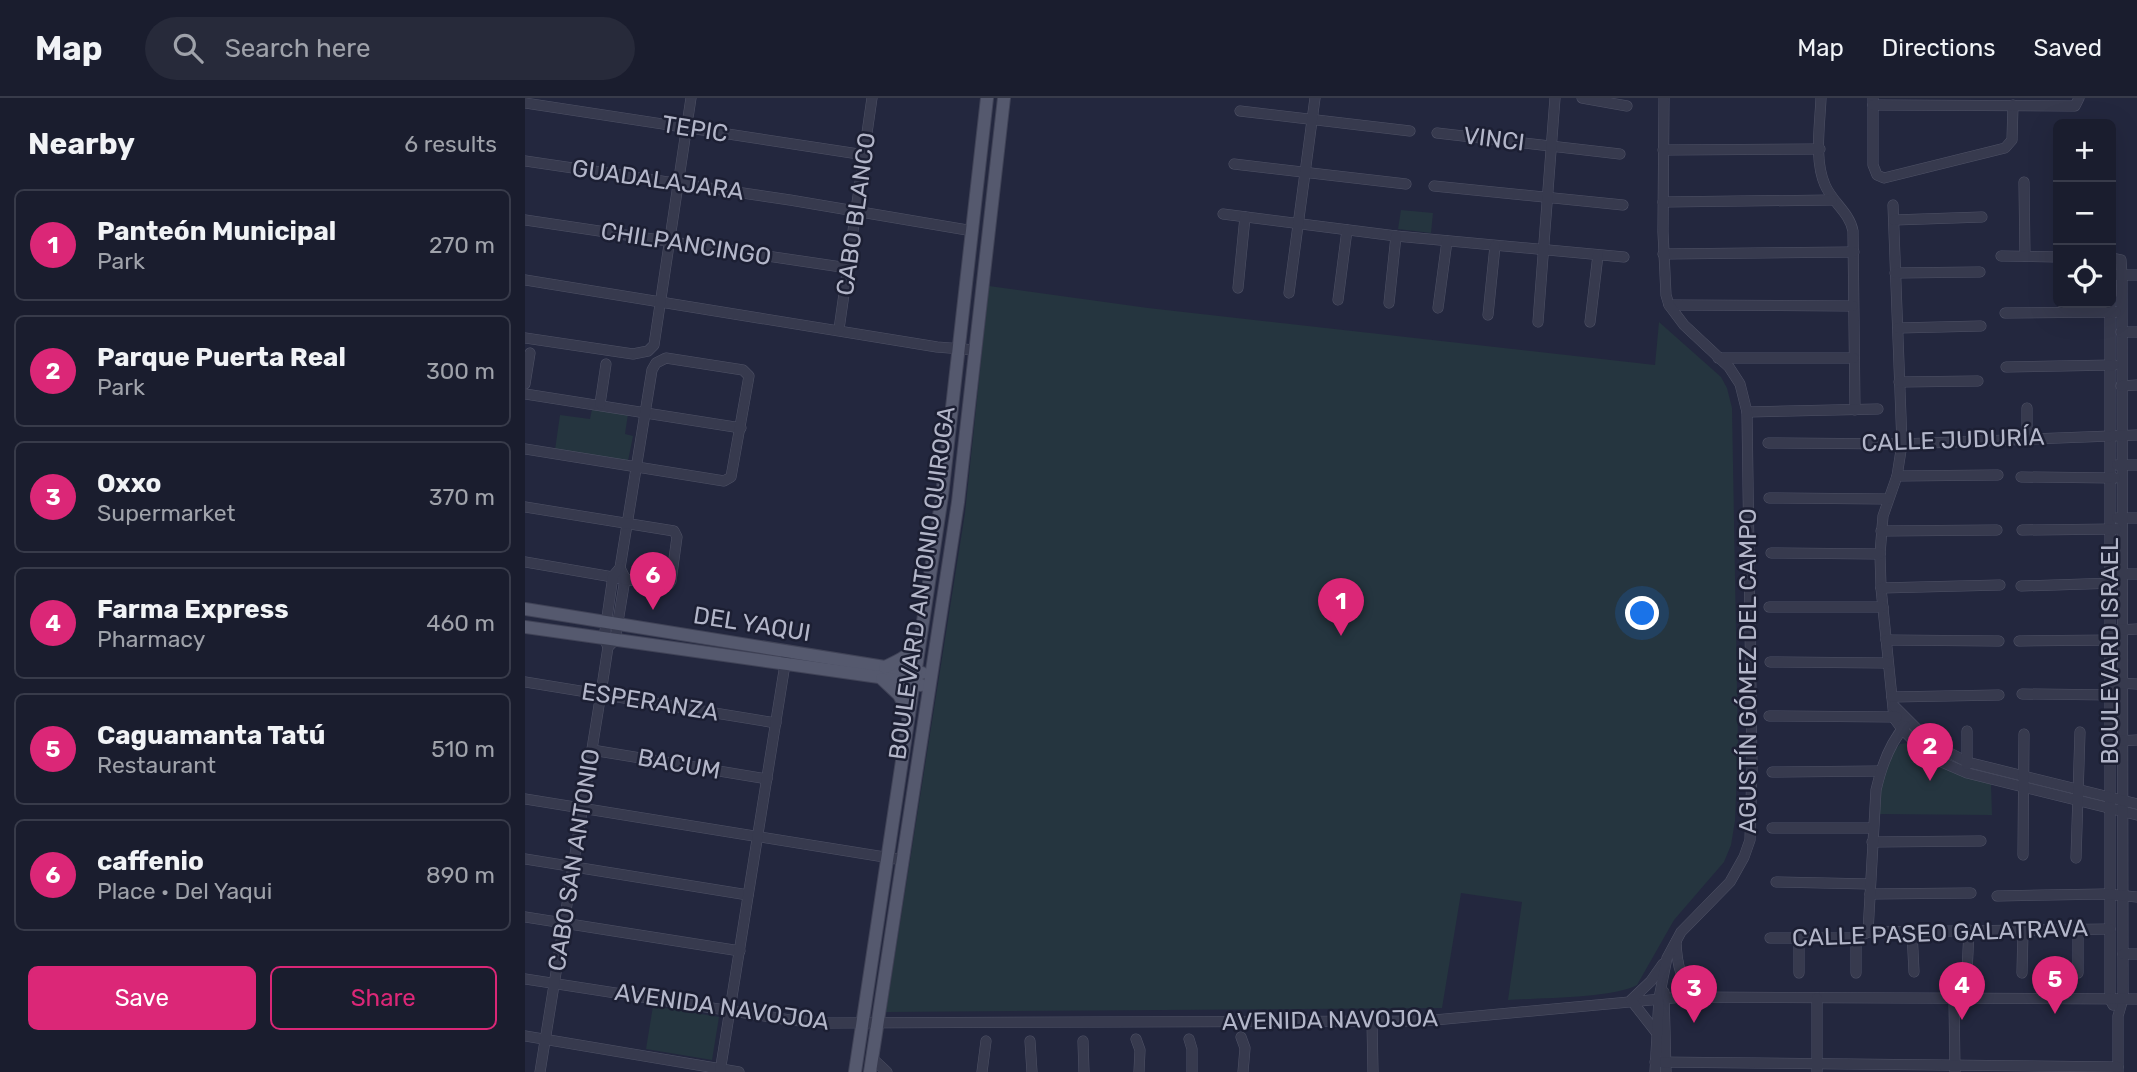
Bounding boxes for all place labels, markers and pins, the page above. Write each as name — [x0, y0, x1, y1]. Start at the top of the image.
pin: 6 — [630, 552, 676, 610]
pin: 1 — [1318, 578, 1364, 636]
pin: 2 — [1907, 723, 1953, 781]
pin: 5 — [2032, 956, 2078, 1014]
pin: 4 — [1939, 962, 1985, 1020]
pin: 3 — [1671, 965, 1717, 1023]

